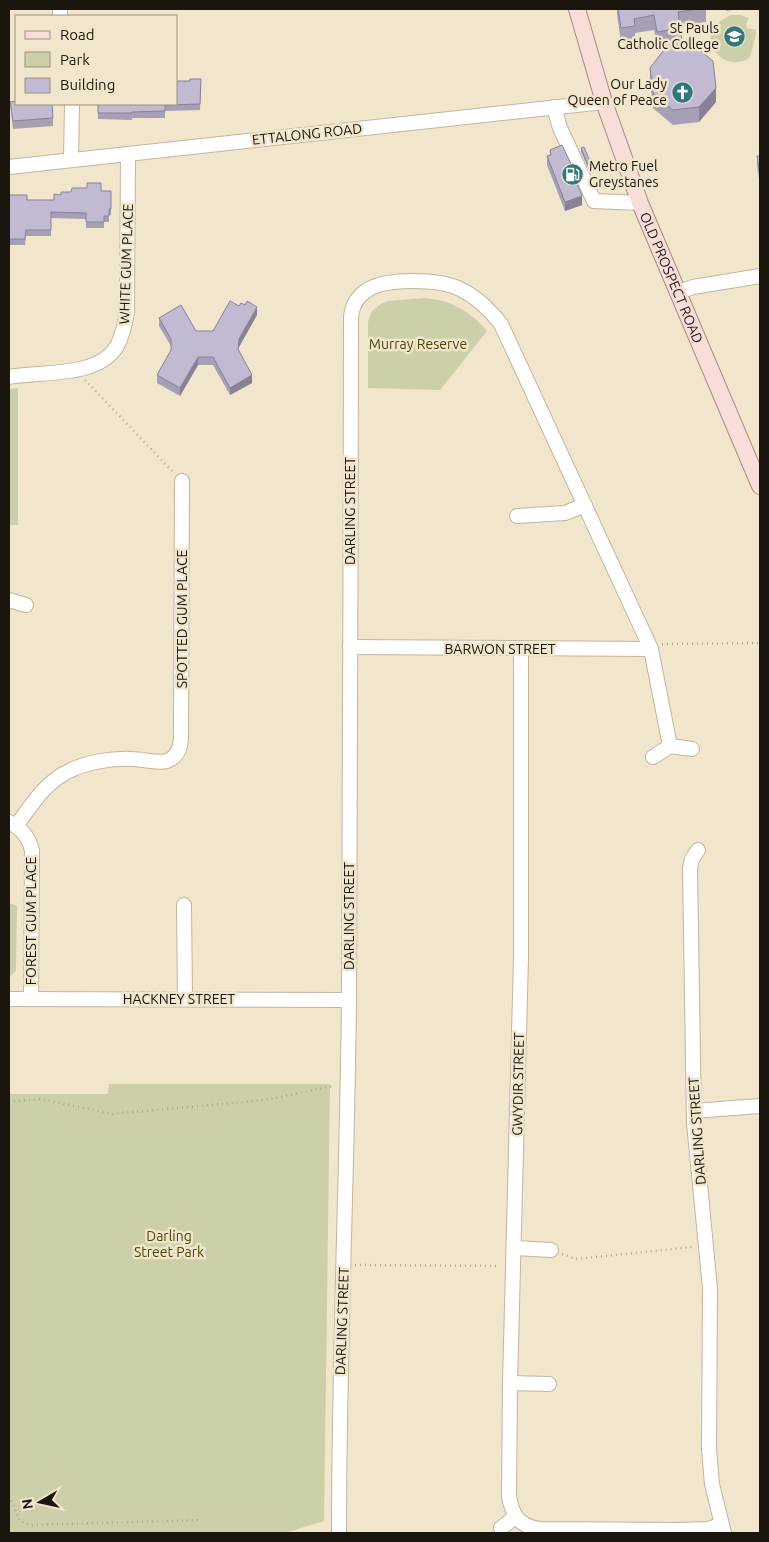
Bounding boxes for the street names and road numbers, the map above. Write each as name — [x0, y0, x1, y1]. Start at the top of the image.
street label: ETTALONG ROAD — [251, 120, 363, 148]
street label: WHITE GUM PLACE — [116, 203, 136, 325]
street label: OLD PROSPECT ROAD — [637, 210, 706, 346]
street label: DARLING STREET — [342, 457, 358, 565]
street label: SPOTTED GUM PLACE — [174, 550, 190, 688]
street label: BARWON STREET — [444, 641, 556, 657]
street label: FOREST GUM PLACE — [23, 857, 39, 985]
street label: DARLING STREET — [341, 862, 357, 970]
street label: HACKNEY STREET — [123, 991, 235, 1007]
street label: GWYDIR STREET — [509, 1032, 527, 1136]
street label: DARLING STREET — [685, 1076, 709, 1185]
street label: DARLING STREET — [332, 1266, 352, 1375]

